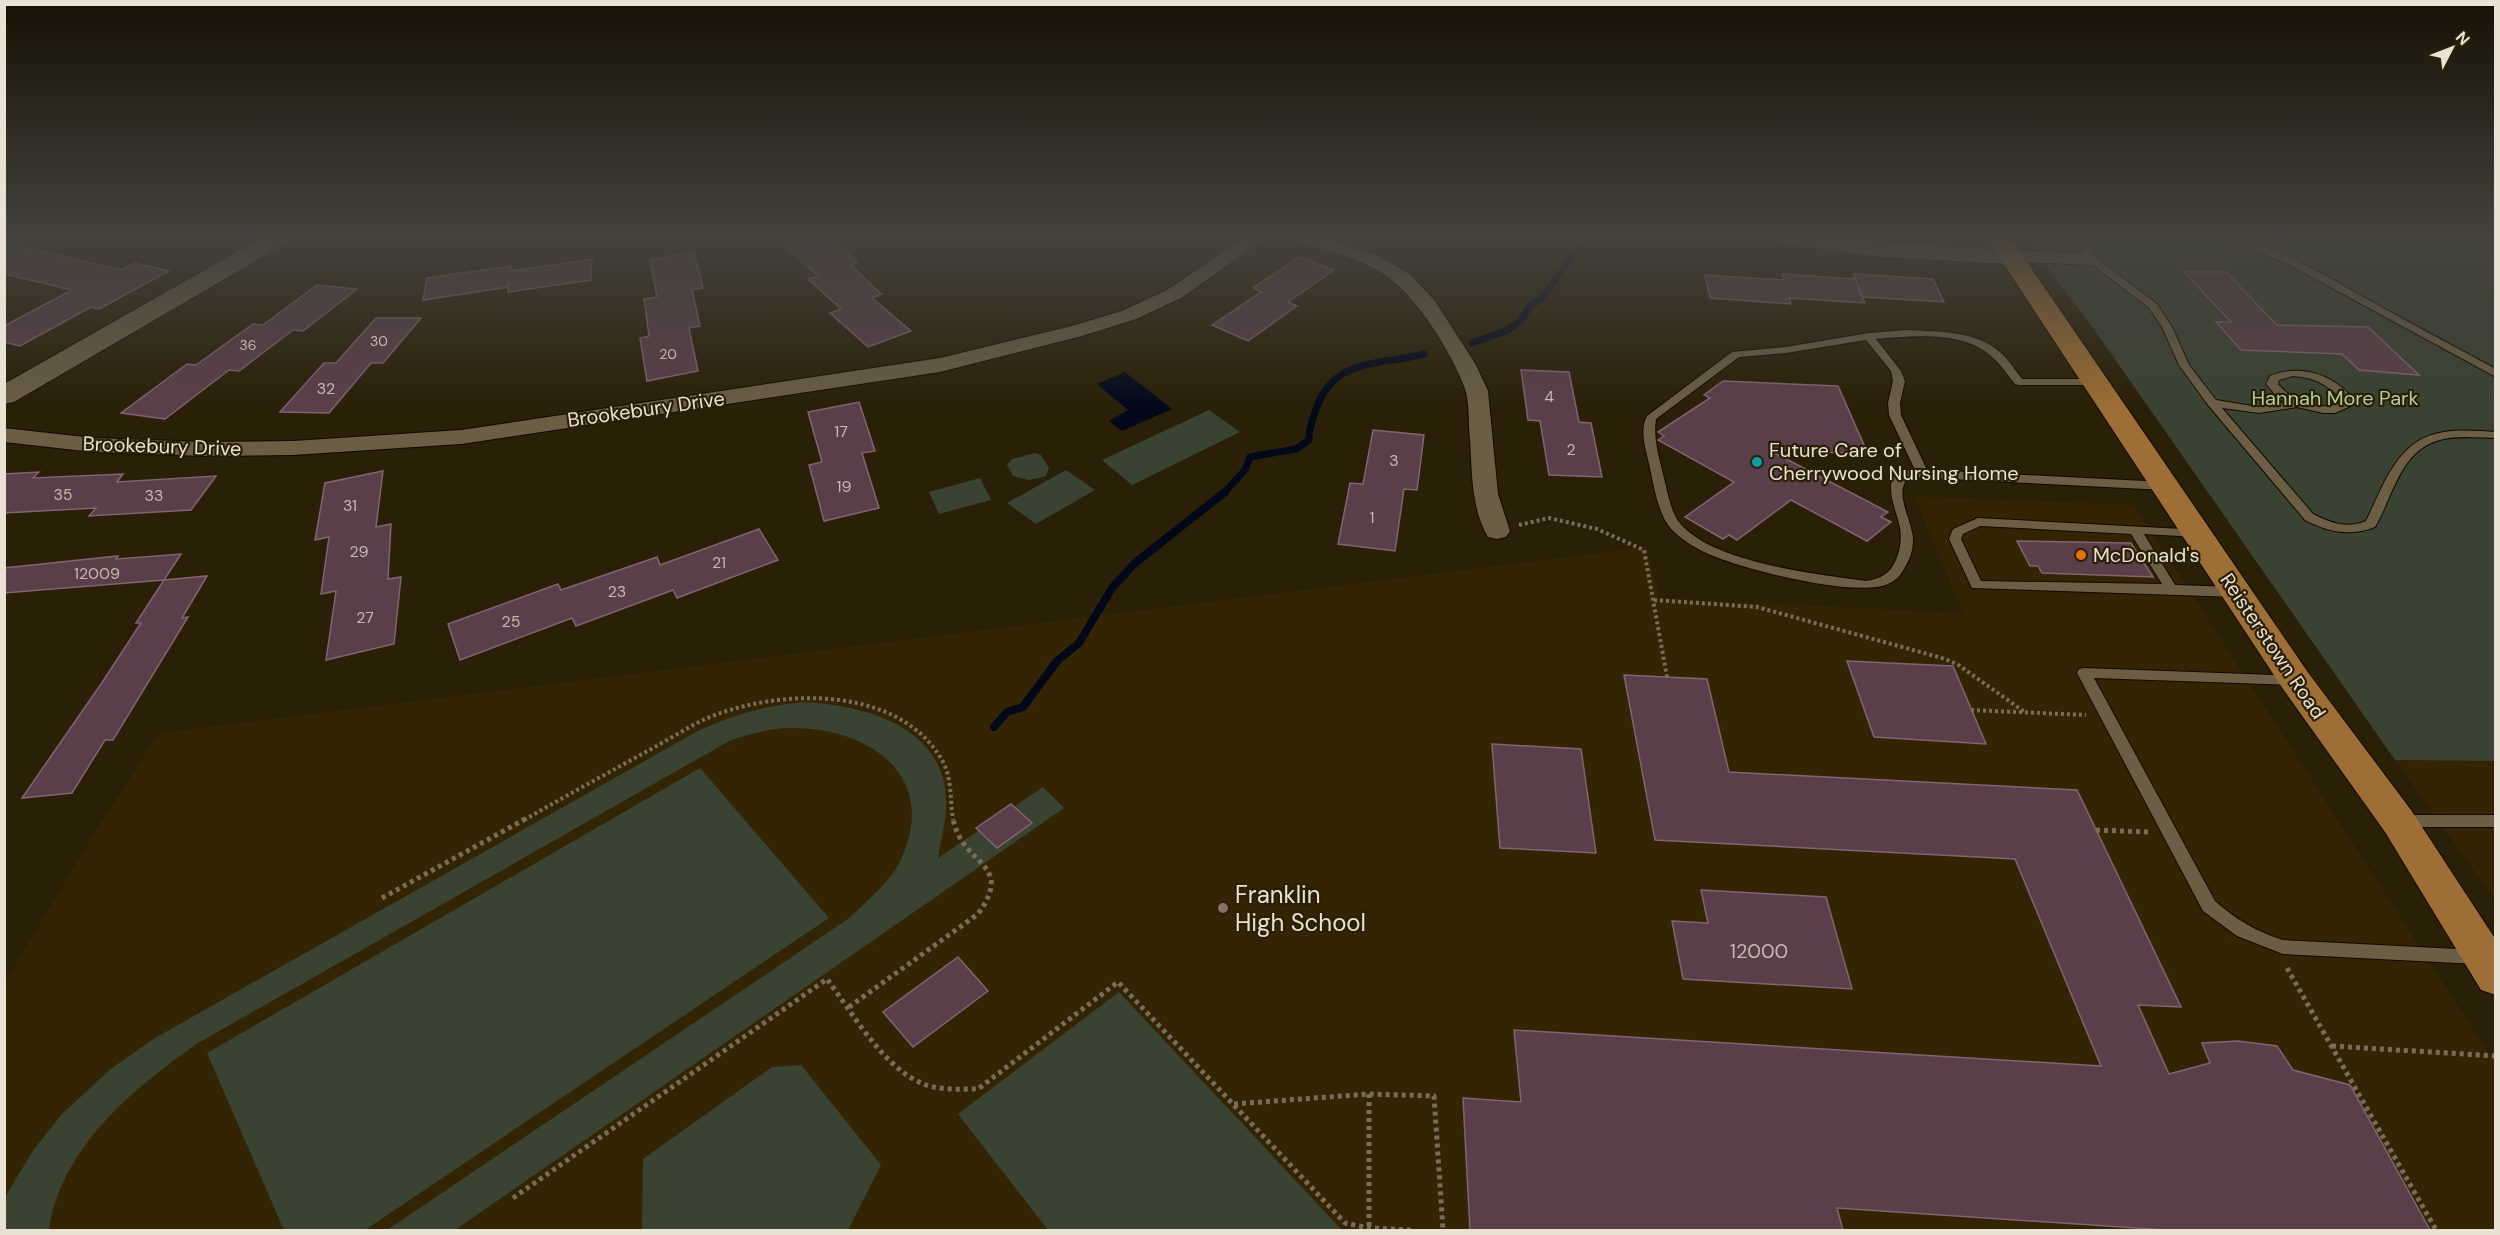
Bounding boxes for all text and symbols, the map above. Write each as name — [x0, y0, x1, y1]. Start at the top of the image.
north arrow — [2422, 18, 2482, 78]
text: N — [2451, 27, 2474, 50]
house number: 30 — [370, 332, 388, 350]
house number: 36 — [239, 336, 257, 354]
house number: 20 — [659, 345, 677, 363]
house number: 32 — [317, 378, 335, 399]
street label: Brookebury Drive — [566, 385, 726, 433]
park label: Hannah More Park — [2251, 385, 2419, 411]
house number: 4 — [1544, 386, 1554, 407]
house number: 17 — [834, 421, 848, 442]
street label: Brookebury Drive — [82, 430, 242, 462]
place label: Future Care of Cherrywood Nursing Home — [1769, 437, 2019, 486]
house number: 2 — [1566, 439, 1576, 460]
house number: 3 — [1389, 450, 1399, 471]
marker: Future Care of Cherrywood Nursing Home — [1750, 455, 1764, 469]
house number: 19 — [836, 476, 852, 497]
house number: 35 — [53, 484, 73, 505]
house number: 33 — [145, 485, 163, 506]
house number: 31 — [343, 495, 357, 516]
house number: 1 — [1370, 507, 1375, 528]
house number: 29 — [349, 541, 369, 562]
place label: McDonald's — [2093, 542, 2199, 568]
marker: McDonald's — [2074, 548, 2088, 562]
house number: 21 — [712, 552, 726, 573]
house number: 12009 — [74, 563, 120, 584]
street label: Reisterstown Road — [2215, 568, 2331, 724]
house number: 23 — [608, 581, 626, 602]
house number: 27 — [356, 607, 374, 628]
house number: 25 — [502, 611, 520, 632]
place label: Franklin High School — [1235, 879, 1366, 938]
marker: Franklin High School — [1216, 901, 1230, 915]
house number: 12000 — [1730, 938, 1788, 964]

